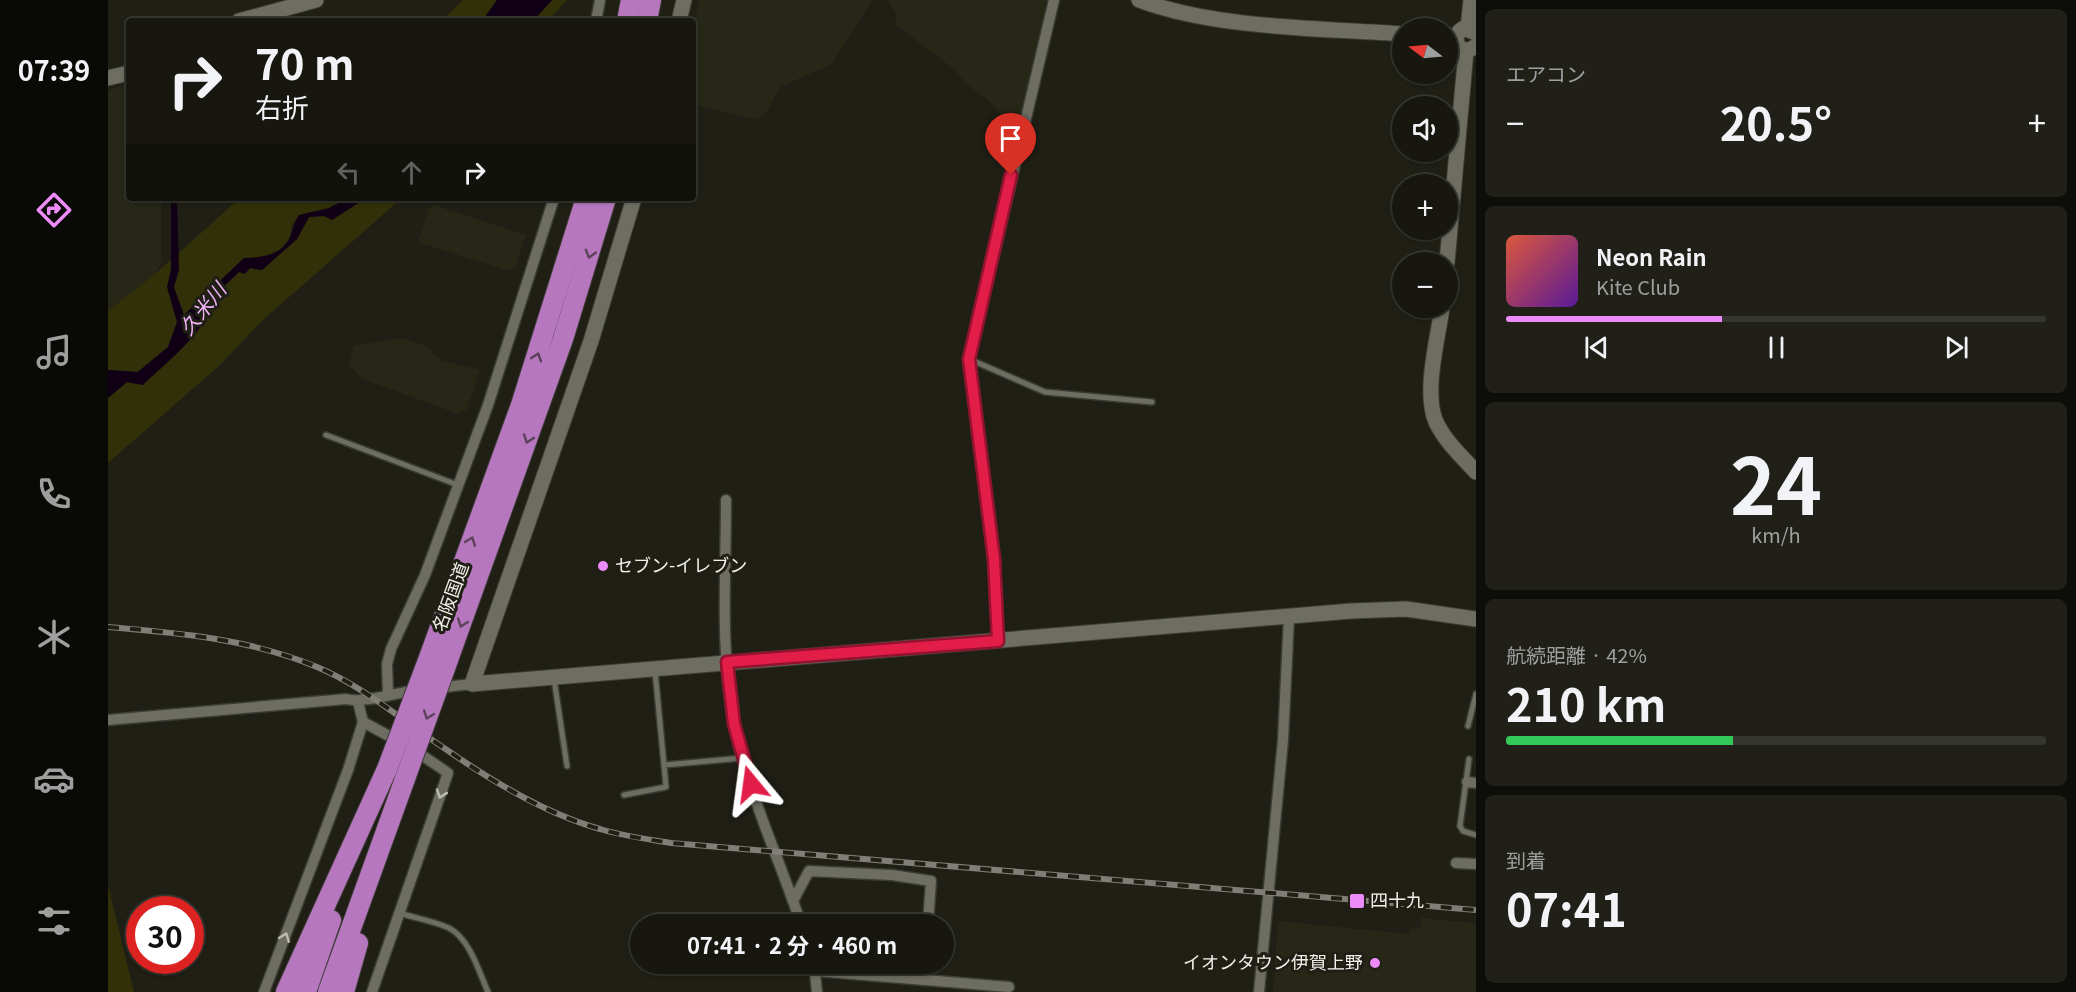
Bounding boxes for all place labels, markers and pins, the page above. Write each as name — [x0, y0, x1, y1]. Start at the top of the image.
pin — [985, 113, 1036, 175]
place label: セブン-イレブン — [615, 551, 747, 577]
marker: セブン-イレブン — [596, 559, 610, 573]
place label: 四十九 — [1370, 886, 1424, 912]
marker: 四十九 — [1348, 892, 1366, 910]
place label: イオンタウン伊賀上野 — [1183, 948, 1363, 974]
marker: イオンタウン伊賀上野 — [1368, 956, 1382, 970]

